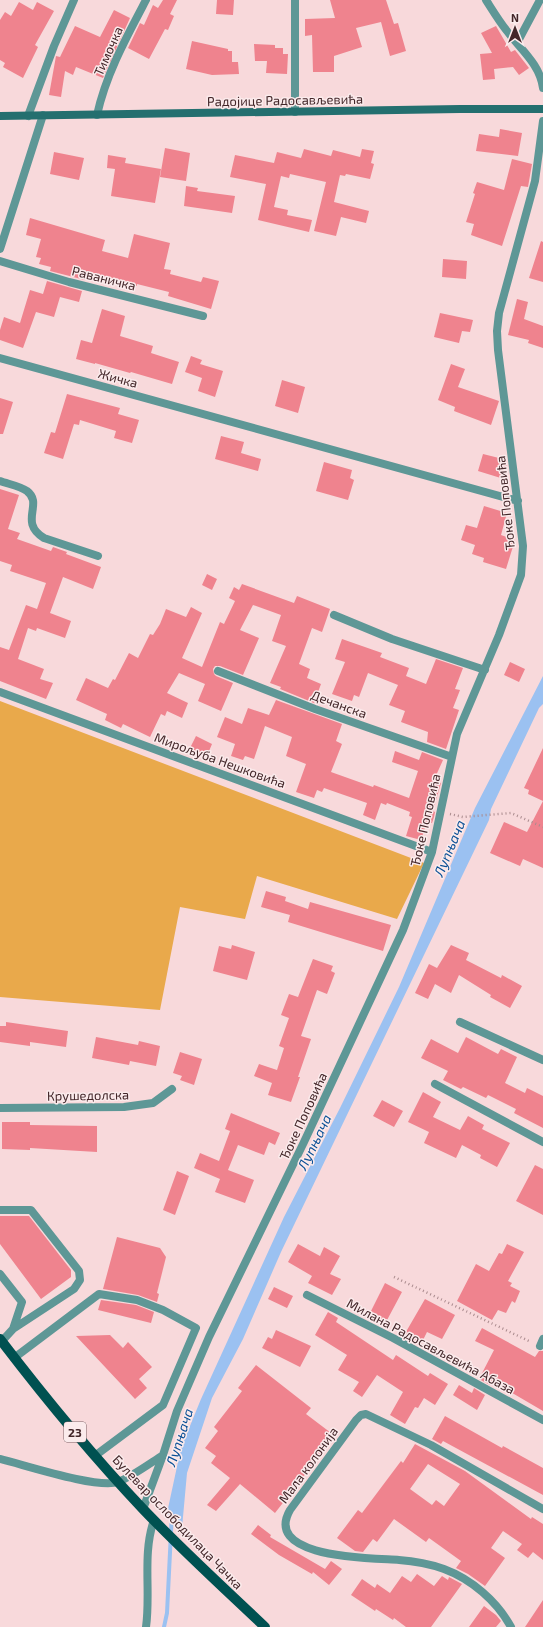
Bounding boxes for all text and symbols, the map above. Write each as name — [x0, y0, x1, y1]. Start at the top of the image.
north arrow — [495, 8, 535, 48]
text: N — [511, 11, 519, 24]
street label: Тимочка — [90, 24, 126, 78]
street label: Радојице Радосављевића — [207, 91, 363, 109]
street label: Раваничка — [70, 262, 138, 294]
street label: Жичка — [96, 365, 140, 391]
street label: Ђоке Поповића — [492, 455, 518, 551]
street label: Дечанска — [309, 687, 369, 721]
street label: Мирољуба Нешковића — [152, 729, 288, 791]
street label: Ђоке Поповића — [407, 772, 443, 868]
water label: Лупњача — [429, 817, 469, 880]
street label: Ђоке Поповића — [276, 1070, 330, 1162]
street label: Крушедолска — [47, 1086, 129, 1104]
water label: Лупњача — [293, 1111, 335, 1173]
street label: Милана Радосављевића Абаза — [344, 1295, 518, 1397]
water label: Лупњача — [161, 1406, 196, 1469]
road number: 23 — [64, 1422, 86, 1442]
street label: Мала колонија — [275, 1424, 341, 1506]
street label: Булевар ослободилаца Чачка — [110, 1452, 246, 1592]

